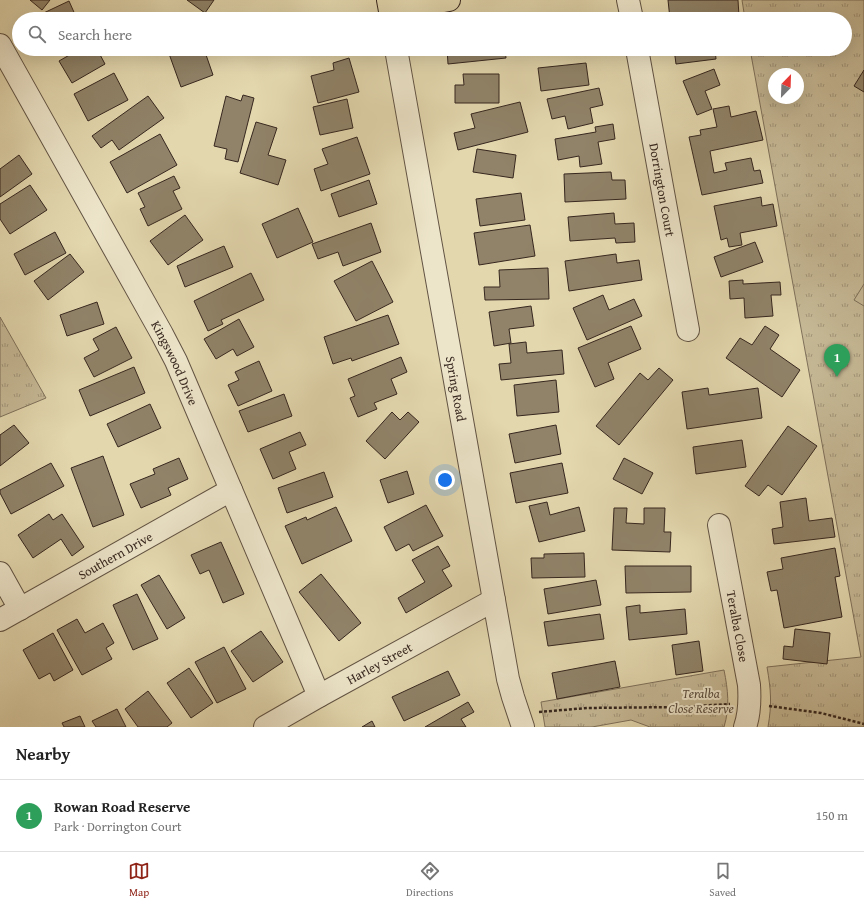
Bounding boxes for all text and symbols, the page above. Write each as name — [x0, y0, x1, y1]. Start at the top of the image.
search box — [12, 12, 852, 56]
icon: search — [26, 23, 48, 45]
text: Search here — [58, 24, 132, 45]
north arrow — [768, 68, 804, 104]
street label: Dorrington Court — [644, 141, 680, 239]
street label: Kingswood Drive — [146, 317, 203, 408]
pin: 1 — [824, 344, 850, 377]
street label: Spring Road — [441, 354, 471, 423]
your location — [435, 470, 455, 490]
street label: Southern Drive — [75, 527, 156, 584]
street label: Teralba Close — [721, 589, 753, 664]
street label: Harley Street — [343, 637, 416, 689]
park label: Teralba Close Reserve — [668, 684, 734, 718]
text: Nearby — [16, 741, 70, 766]
text: Rowan Road Reserve — [54, 796, 190, 817]
text: 1 — [26, 806, 32, 825]
text: 150 m — [816, 806, 848, 825]
text: Park · Dorrington Court — [54, 817, 182, 836]
tab: Map — [128, 860, 150, 900]
tab: Directions — [406, 860, 453, 900]
tab: Saved — [709, 860, 736, 900]

